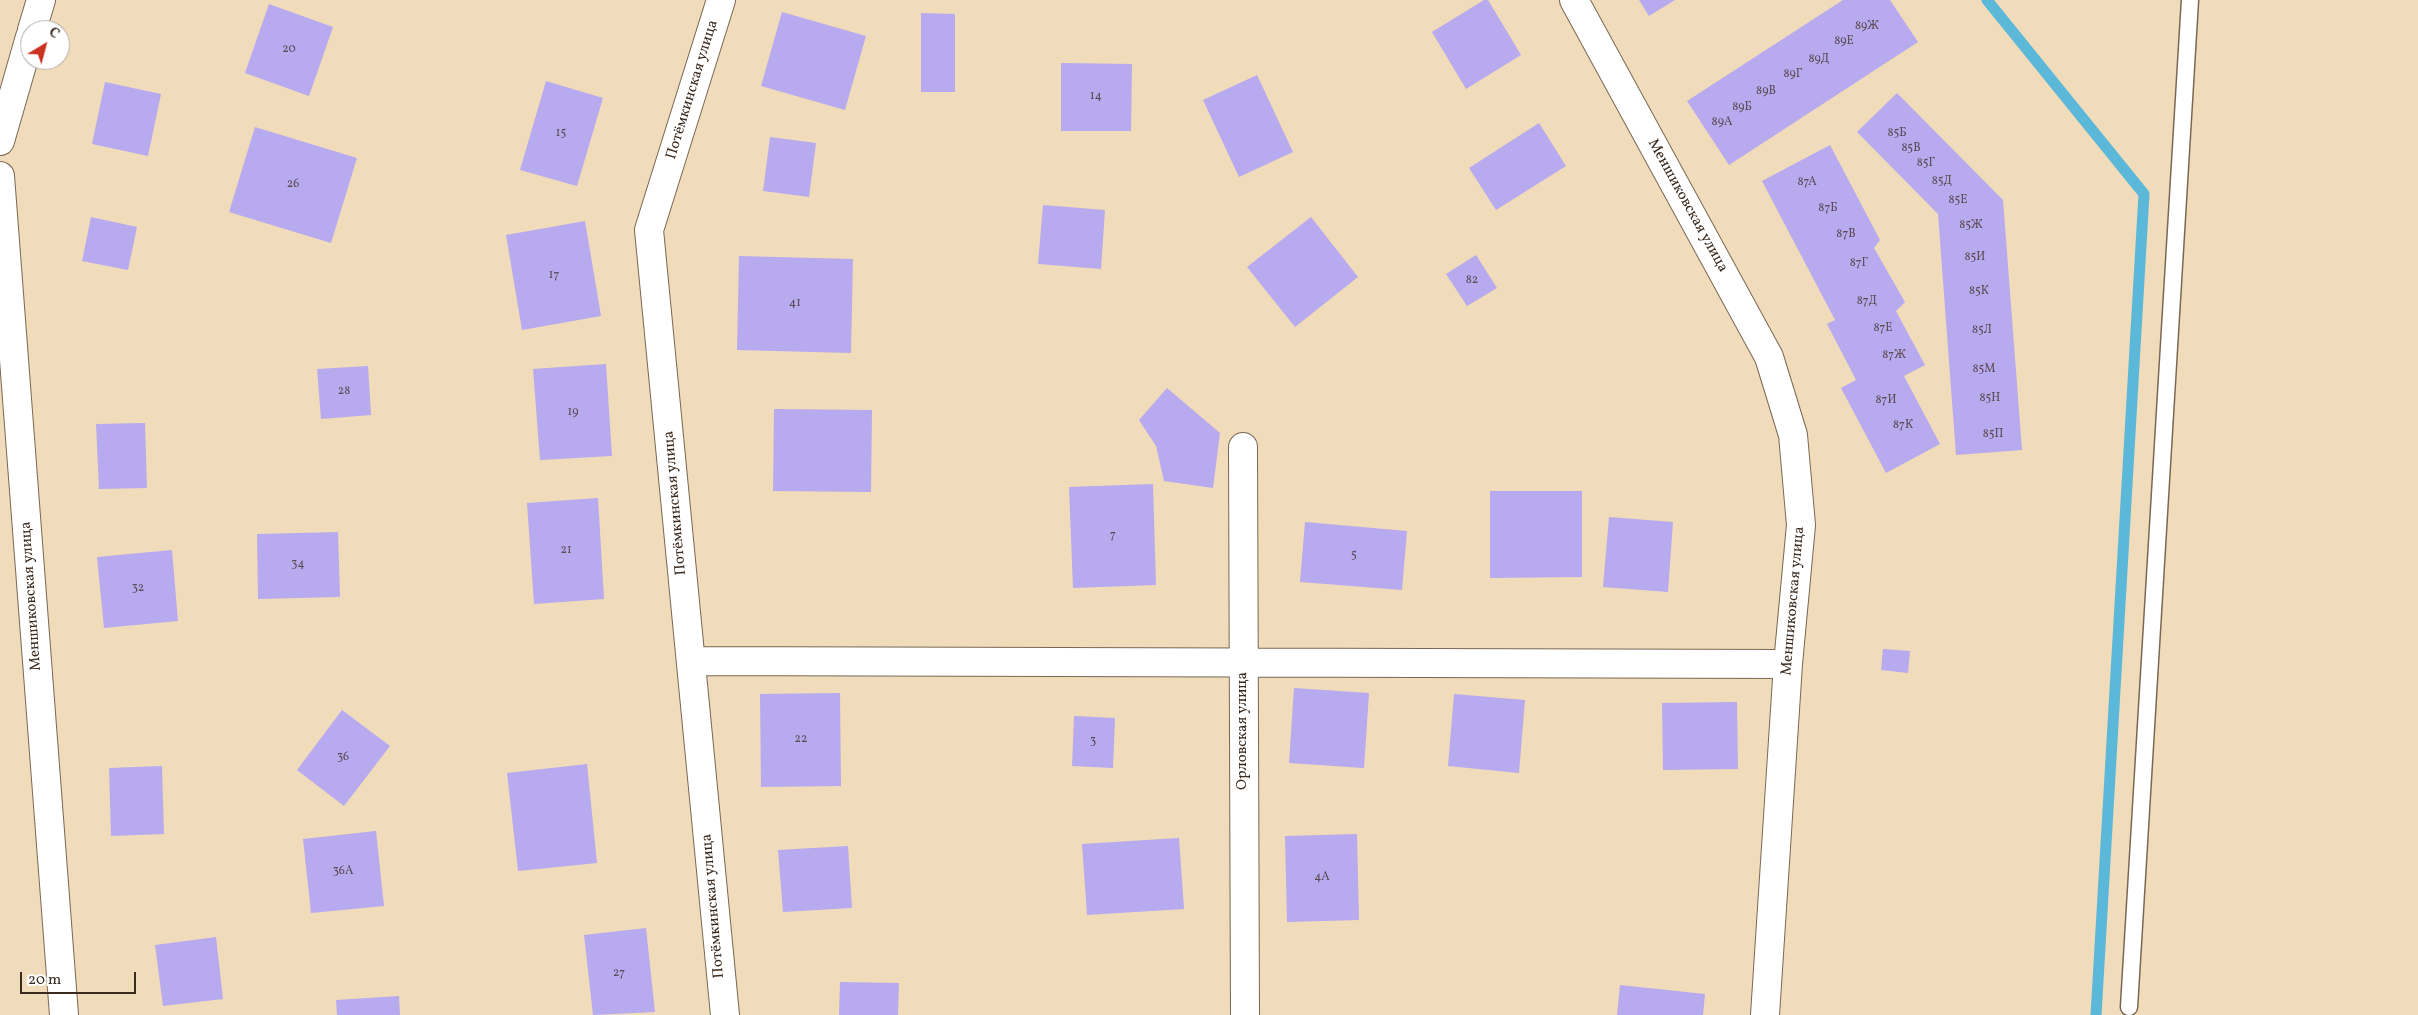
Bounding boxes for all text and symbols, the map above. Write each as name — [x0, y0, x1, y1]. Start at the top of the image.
street label: Потёмкинская улица — [663, 18, 723, 162]
north arrow — [20, 20, 70, 70]
house number: 89Ж — [1855, 20, 1879, 34]
text: С — [44, 23, 63, 44]
house number: 89Е — [1834, 35, 1854, 49]
house number: 20 — [282, 43, 296, 57]
house number: 89Д — [1808, 53, 1830, 67]
house number: 89Г — [1783, 68, 1803, 82]
house number: 89В — [1756, 85, 1776, 99]
house number: 14 — [1090, 90, 1102, 104]
house number: 89Б — [1732, 101, 1752, 115]
house number: 89А — [1712, 116, 1732, 130]
house number: 15 — [556, 127, 566, 141]
house number: 85Б — [1887, 127, 1907, 141]
street label: Меншиковская улица — [1643, 136, 1731, 276]
house number: 85В — [1901, 142, 1921, 156]
house number: 85Г — [1917, 157, 1935, 171]
house number: 85Д — [1932, 175, 1952, 189]
house number: 87А — [1797, 176, 1817, 190]
house number: 26 — [287, 178, 299, 192]
house number: 85Е — [1949, 194, 1967, 208]
house number: 87Б — [1818, 202, 1838, 216]
house number: 85Ж — [1959, 219, 1983, 233]
house number: 87В — [1836, 228, 1856, 242]
house number: 85И — [1965, 251, 1985, 265]
house number: 87Г — [1850, 257, 1868, 271]
house number: 17 — [549, 269, 559, 283]
house number: 82 — [1466, 274, 1478, 288]
house number: 85К — [1969, 285, 1989, 299]
house number: 87Д — [1857, 295, 1877, 309]
house number: 41 — [789, 297, 801, 311]
house number: 87Е — [1873, 322, 1893, 336]
house number: 85Л — [1972, 324, 1992, 338]
house number: 87Ж — [1882, 349, 1906, 363]
house number: 85М — [1973, 363, 1995, 377]
house number: 28 — [338, 385, 350, 399]
house number: 85Н — [1980, 392, 2000, 406]
house number: 87И — [1876, 394, 1896, 408]
house number: 19 — [568, 406, 578, 420]
house number: 87К — [1893, 419, 1913, 433]
house number: 85П — [1983, 428, 2003, 442]
street label: Потёмкинская улица — [661, 430, 691, 576]
street label: Меншиковская улица — [18, 521, 46, 671]
street label: Меншиковская улица — [1779, 526, 1809, 676]
house number: 7 — [1110, 529, 1116, 543]
house number: 21 — [560, 544, 572, 558]
house number: 5 — [1351, 549, 1357, 563]
house number: 34 — [291, 558, 305, 572]
house number: 32 — [132, 582, 144, 596]
street label: Орловская улица — [1234, 672, 1252, 790]
house number: 22 — [795, 733, 807, 747]
house number: 3 — [1090, 735, 1096, 749]
house number: 36 — [337, 751, 349, 765]
street label: Потёмкинская улица — [699, 833, 729, 979]
house number: 36А — [333, 865, 353, 879]
house number: 4А — [1314, 871, 1330, 885]
scale bar — [22, 962, 139, 994]
house number: 27 — [613, 967, 625, 981]
text: 20 m — [28, 970, 61, 991]

